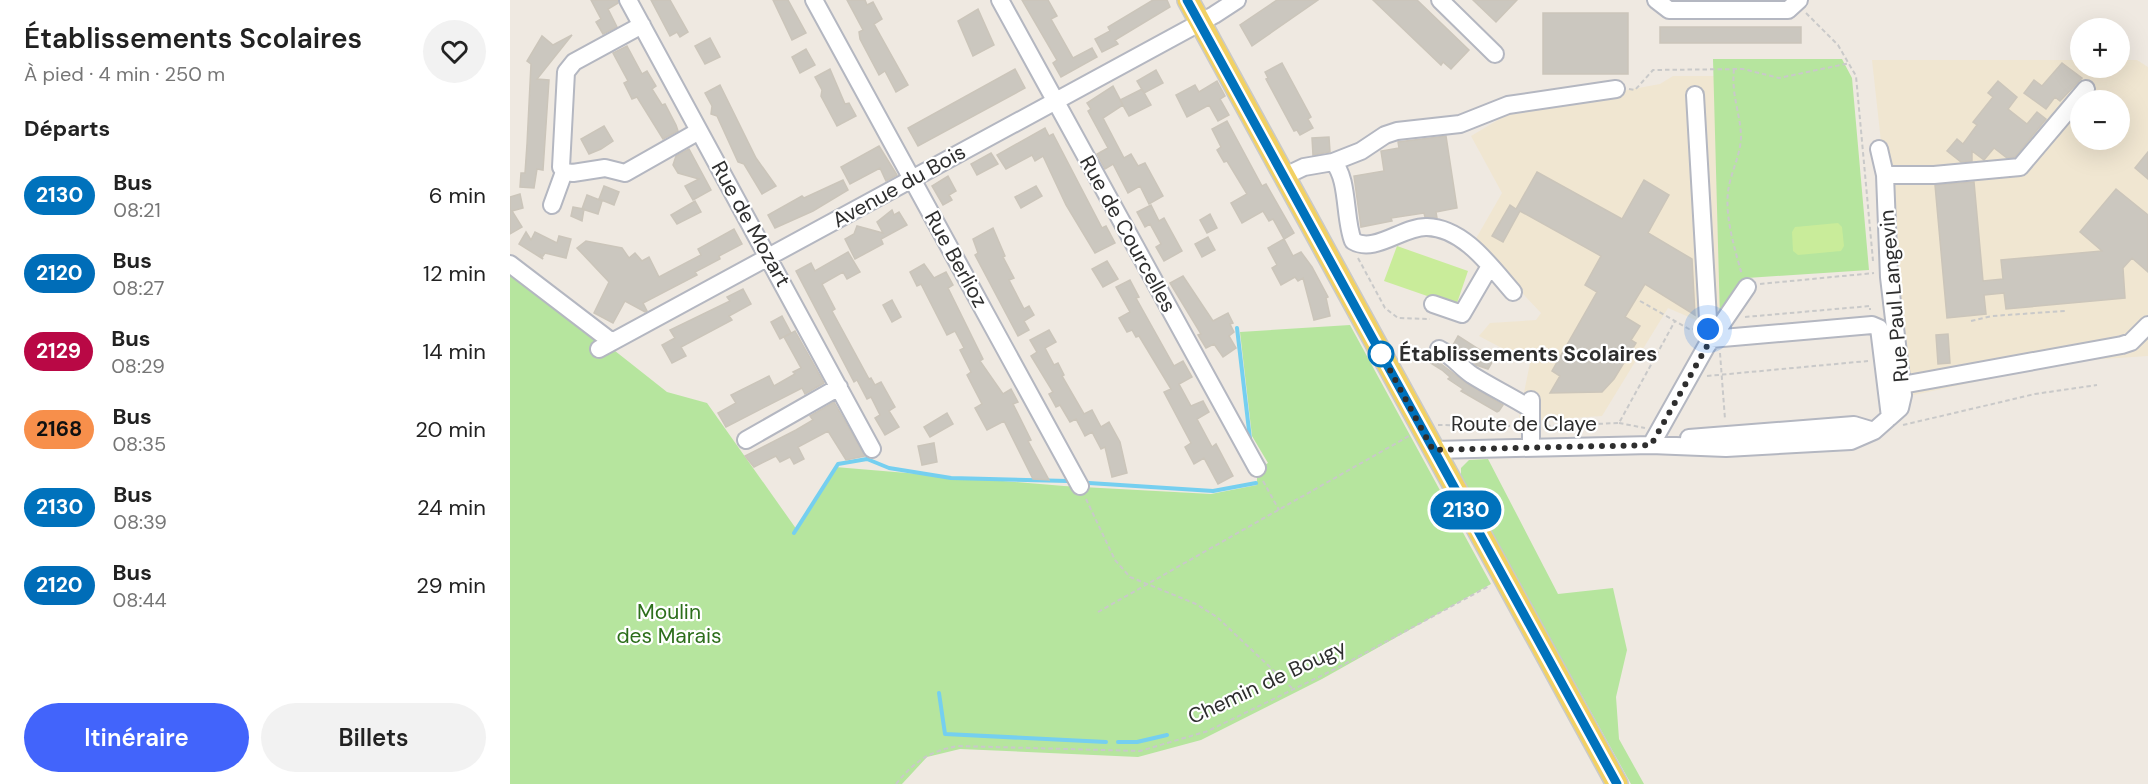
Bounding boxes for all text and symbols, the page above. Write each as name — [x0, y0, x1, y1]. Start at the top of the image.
map controls — [2070, 18, 2130, 150]
button: + — [2070, 18, 2130, 78]
text: Établissements Scolaires — [24, 20, 362, 57]
button: heart — [423, 20, 486, 83]
text: À pied · 4 min · 250 m — [24, 61, 225, 87]
button: − — [2070, 90, 2130, 150]
text: Départs — [24, 114, 110, 143]
street label: Avenue du Bois — [827, 138, 971, 234]
street label: Rue de Courcelles — [1073, 151, 1183, 317]
street label: Rue de Mozart — [705, 156, 797, 292]
text: Bus — [113, 168, 153, 197]
text: 2130 — [36, 181, 83, 209]
text: 6 min — [429, 181, 486, 210]
text: 08:21 — [113, 197, 161, 223]
street label: Rue Berlioz — [918, 206, 994, 312]
street label: Rue Paul Langevin — [1873, 209, 1915, 383]
text: Bus — [113, 246, 152, 275]
text: 2120 — [36, 259, 83, 287]
text: 12 min — [423, 259, 486, 288]
text: 08:27 — [113, 275, 164, 301]
your location — [1693, 314, 1723, 344]
text: Bus — [111, 324, 150, 353]
text: 2129 — [36, 337, 81, 365]
text: 14 min — [422, 337, 486, 366]
place label: Établissements Scolaires — [1399, 340, 1657, 368]
marker: Établissements Scolaires — [1368, 341, 1394, 367]
text: 08:29 — [111, 353, 165, 379]
text: Bus — [112, 402, 152, 431]
street label: Route de Claye — [1451, 410, 1597, 438]
text: 2168 — [36, 415, 82, 443]
text: 20 min — [415, 415, 486, 444]
text: 08:35 — [112, 431, 166, 457]
text: Bus — [113, 480, 153, 509]
line badge: 2130 — [1424, 490, 1508, 530]
text: 2130 — [36, 493, 83, 521]
text: 24 min — [417, 493, 486, 522]
text: 2130 — [1442, 496, 1490, 524]
text: 08:39 — [113, 509, 167, 535]
text: Bus — [113, 558, 152, 587]
text: 2120 — [36, 571, 83, 599]
text: 29 min — [416, 571, 486, 600]
text: 08:44 — [113, 587, 167, 613]
park label: Moulin des Marais — [616, 598, 722, 650]
street label: Chemin de Bougy — [1183, 633, 1351, 731]
button: Itinéraire — [24, 703, 249, 772]
button: Billets — [261, 703, 486, 772]

